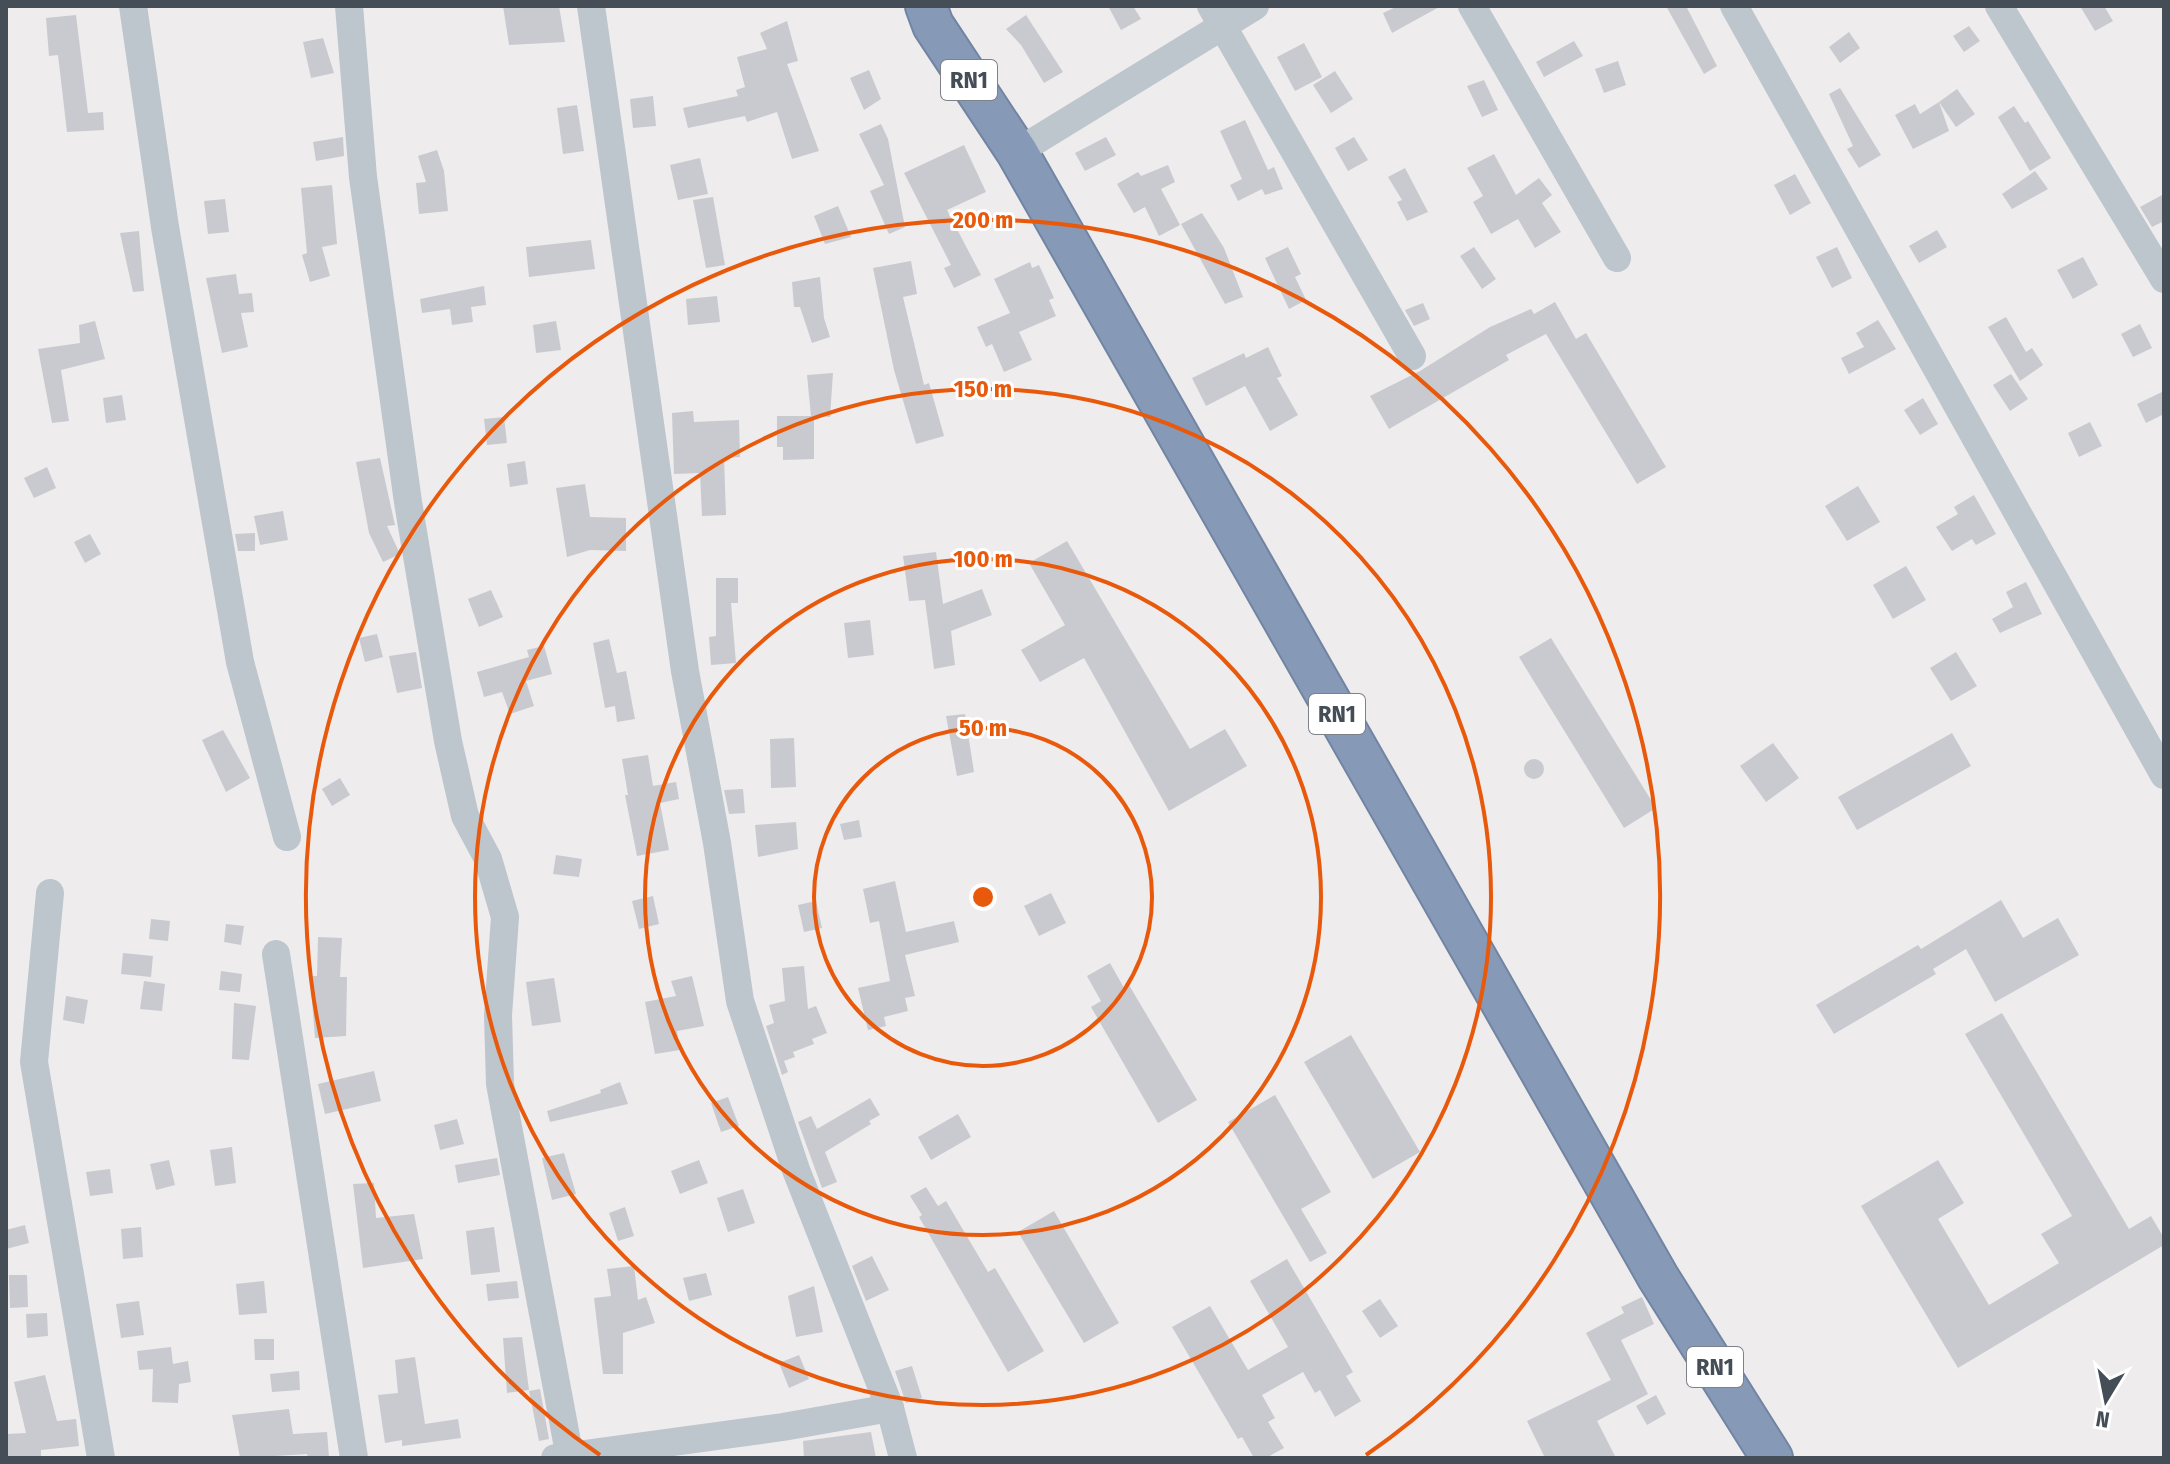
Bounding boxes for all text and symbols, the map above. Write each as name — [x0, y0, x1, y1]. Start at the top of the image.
road number: RN1 — [941, 60, 997, 100]
text: 200 m — [952, 206, 1013, 234]
text: 150 m — [954, 375, 1012, 403]
text: 100 m — [953, 545, 1013, 573]
road number: RN1 — [1309, 694, 1365, 734]
text: 50 m — [959, 714, 1007, 742]
centre of rings — [969, 883, 997, 911]
road number: RN1 — [1687, 1347, 1743, 1387]
north arrow — [2066, 1360, 2146, 1440]
text: N — [2094, 1405, 2111, 1434]

